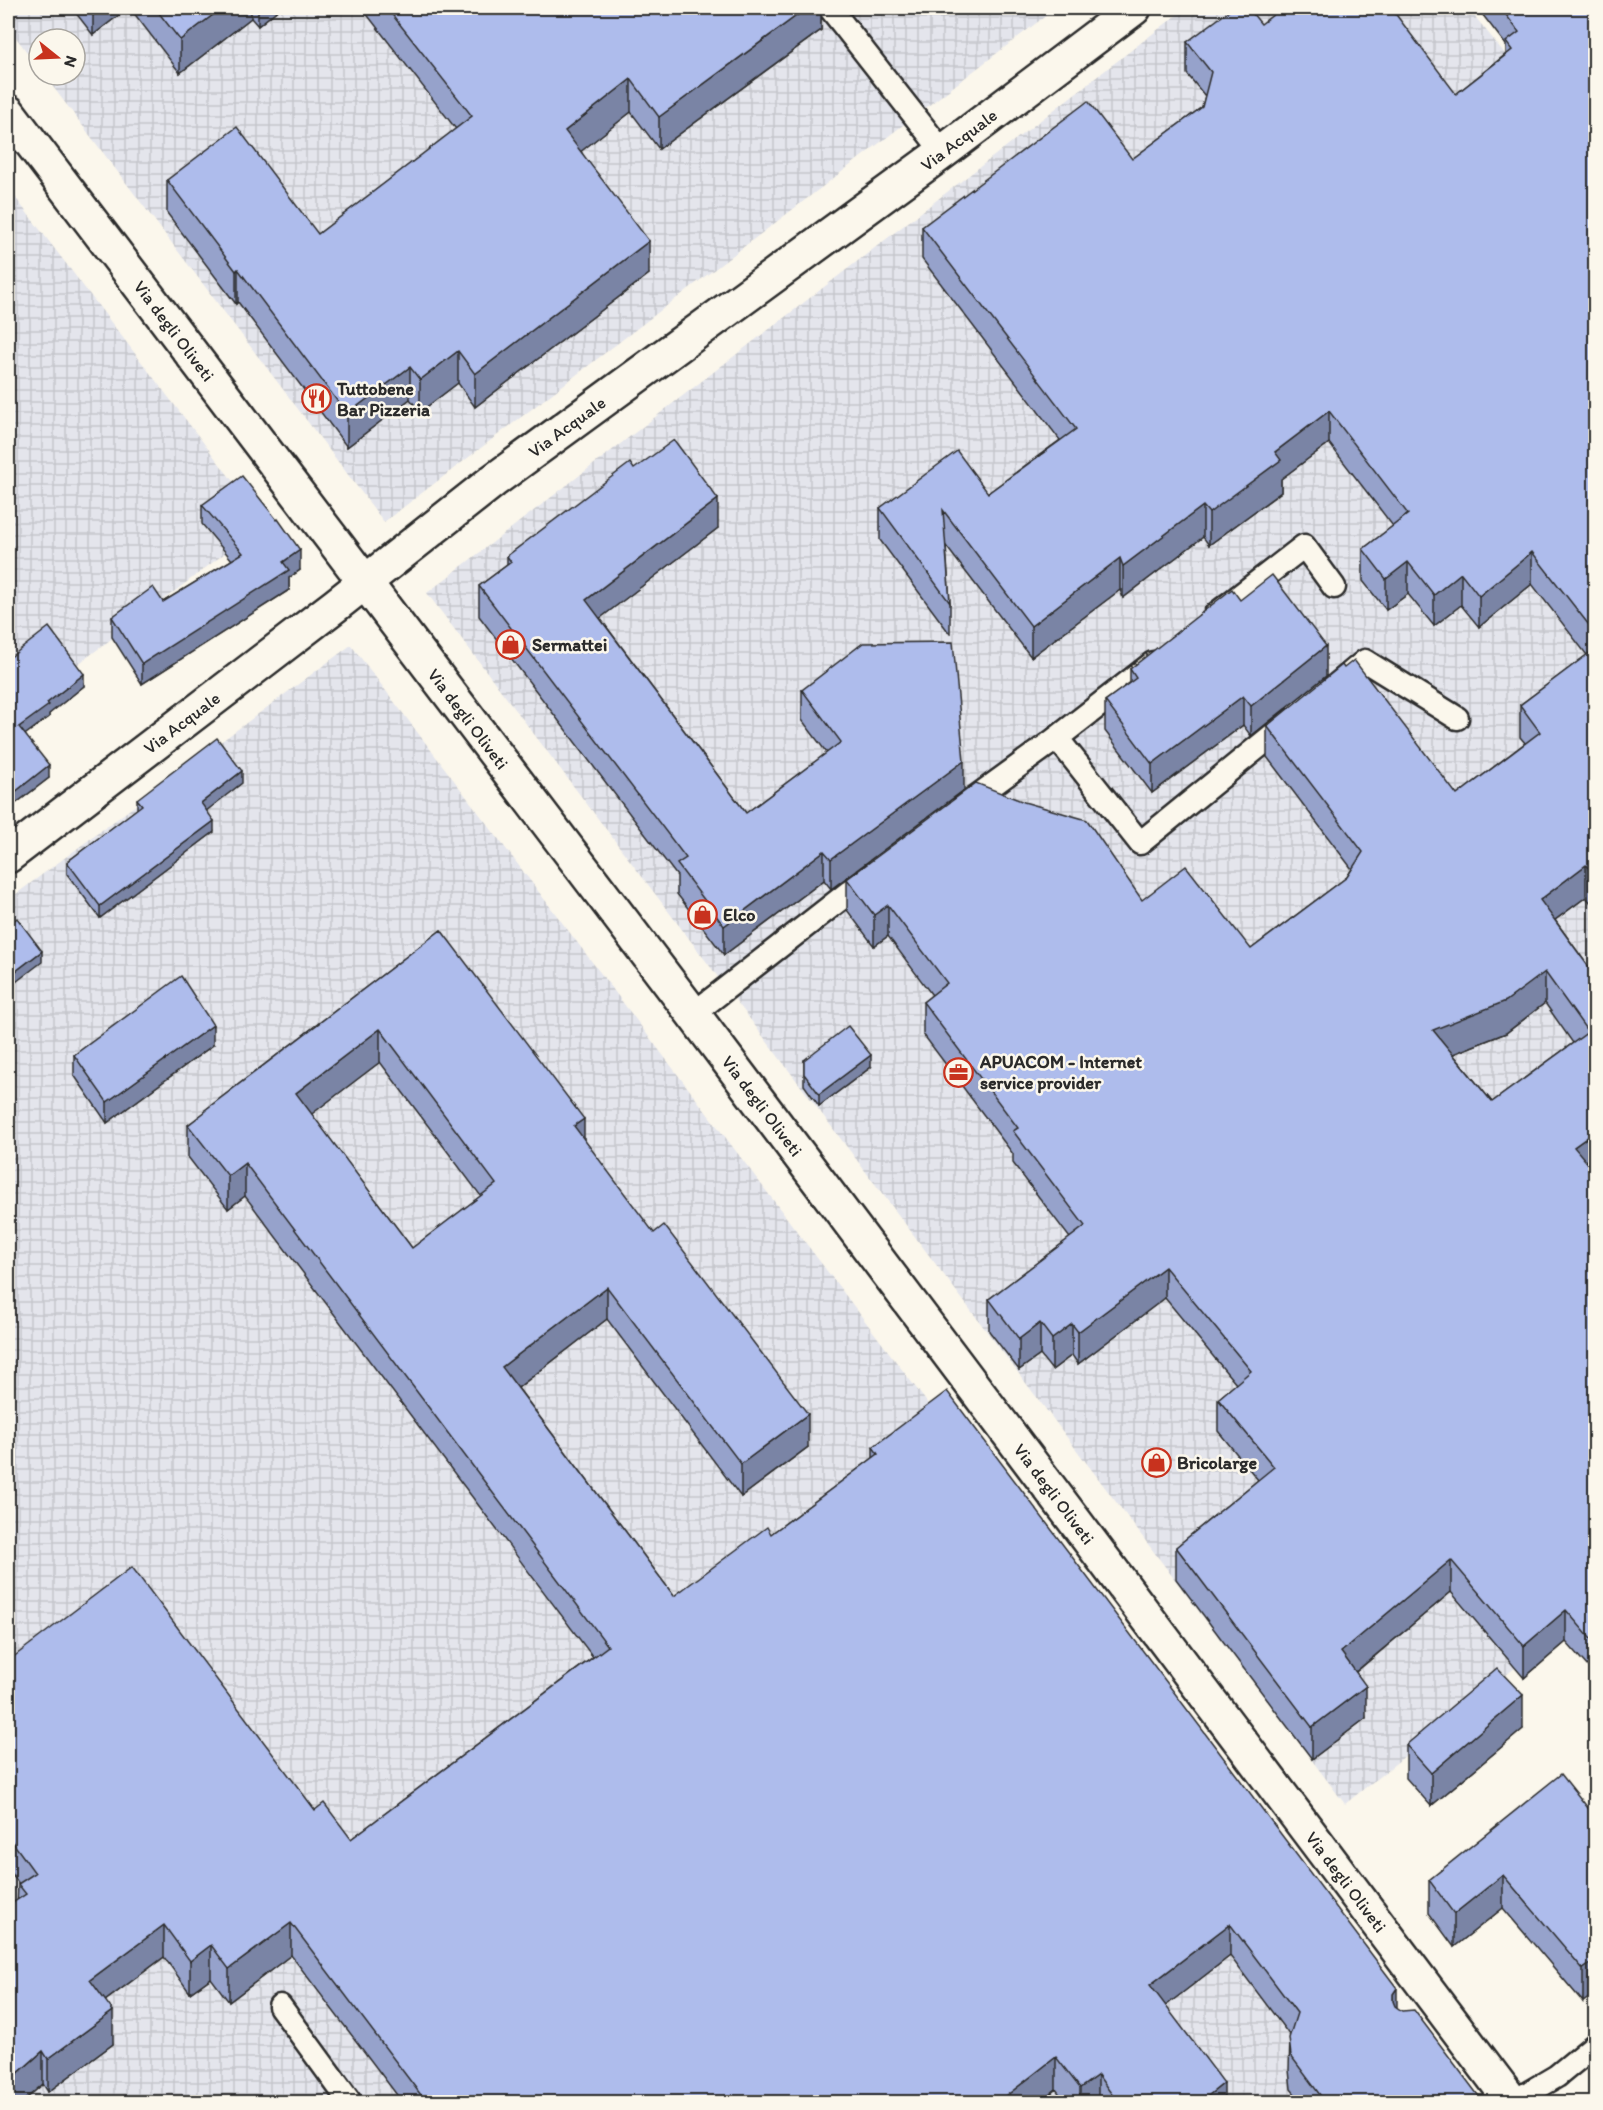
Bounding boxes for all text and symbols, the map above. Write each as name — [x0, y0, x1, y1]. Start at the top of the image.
north arrow — [27, 27, 87, 87]
text: N — [60, 53, 81, 70]
street label: Via Acquale — [916, 104, 1002, 176]
street label: Via degli Oliveti — [129, 276, 219, 386]
place label: Tuttobene Bar Pizzeria — [336, 378, 430, 421]
restaurant icon: Tuttobene Bar Pizzeria — [300, 383, 332, 415]
street label: Via Acquale — [524, 392, 610, 462]
shop icon: Sermattei — [495, 629, 527, 661]
place label: Sermattei — [532, 634, 607, 656]
street label: Via degli Oliveti — [423, 664, 513, 774]
street label: Via Acquale — [139, 687, 225, 759]
shop icon: Elco — [686, 899, 718, 931]
place label: Elco — [723, 904, 755, 926]
street label: Via degli Oliveti — [717, 1051, 807, 1161]
place label: APUACOM - Internet service provider — [979, 1051, 1142, 1094]
office icon: APUACOM - Internet service provider — [943, 1056, 975, 1088]
street label: Via degli Oliveti — [1009, 1439, 1099, 1549]
shop icon: Bricolarge — [1140, 1447, 1172, 1479]
place label: Bricolarge — [1177, 1452, 1257, 1474]
street label: Via degli Oliveti — [1301, 1827, 1391, 1937]

